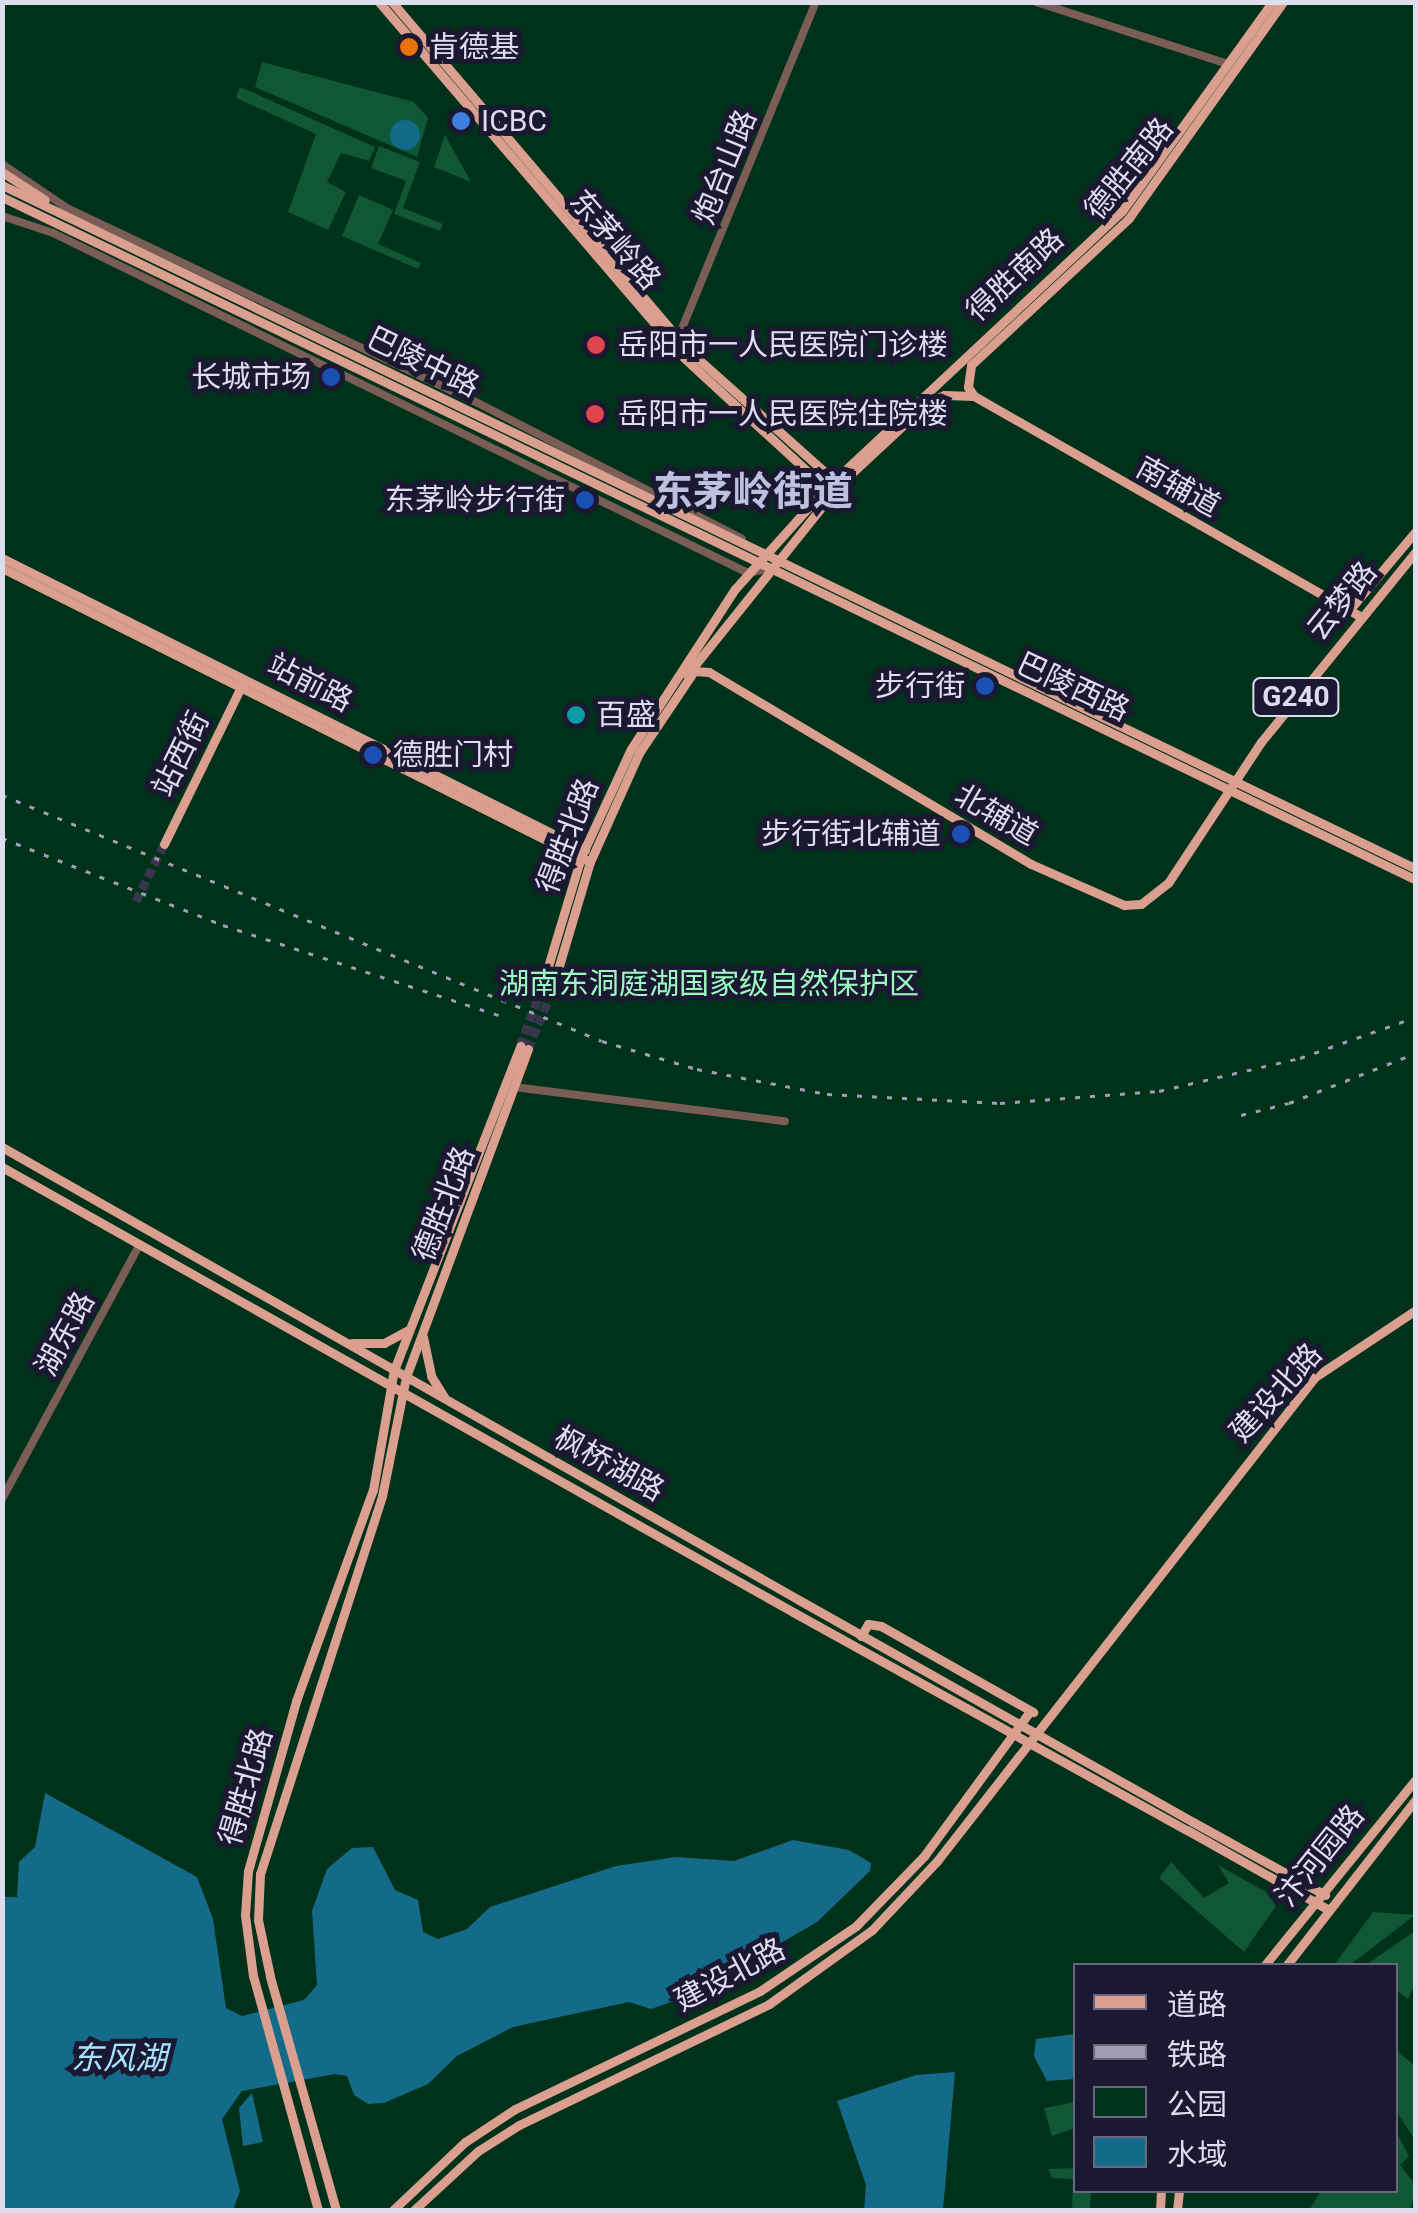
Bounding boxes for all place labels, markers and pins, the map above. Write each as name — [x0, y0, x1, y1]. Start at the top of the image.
place label: 肯德基 — [429, 29, 519, 65]
marker: 肯德基 — [398, 36, 420, 58]
place label: ICBC — [481, 103, 547, 139]
marker: ICBC — [450, 110, 472, 132]
place label: 岳阳市一人民医院门诊楼 — [618, 327, 948, 363]
marker: 岳阳市一人民医院门诊楼 — [583, 332, 609, 358]
place label: 长城市场 — [191, 359, 311, 395]
marker: 长城市场 — [320, 366, 342, 388]
place label: 岳阳市一人民医院住院楼 — [618, 396, 948, 432]
marker: 岳阳市一人民医院住院楼 — [582, 401, 608, 427]
place label: 东茅岭步行街 — [385, 482, 565, 518]
marker: 东茅岭步行街 — [574, 489, 596, 511]
place label: 步行街 — [875, 668, 965, 704]
marker: 步行街 — [974, 675, 996, 697]
place label: 百盛 — [596, 697, 656, 733]
marker: 百盛 — [565, 704, 587, 726]
place label: 德胜门村 — [393, 737, 513, 773]
marker: 德胜门村 — [362, 744, 384, 766]
place label: 步行街北辅道 — [761, 816, 941, 852]
marker: 步行街北辅道 — [950, 823, 972, 845]

